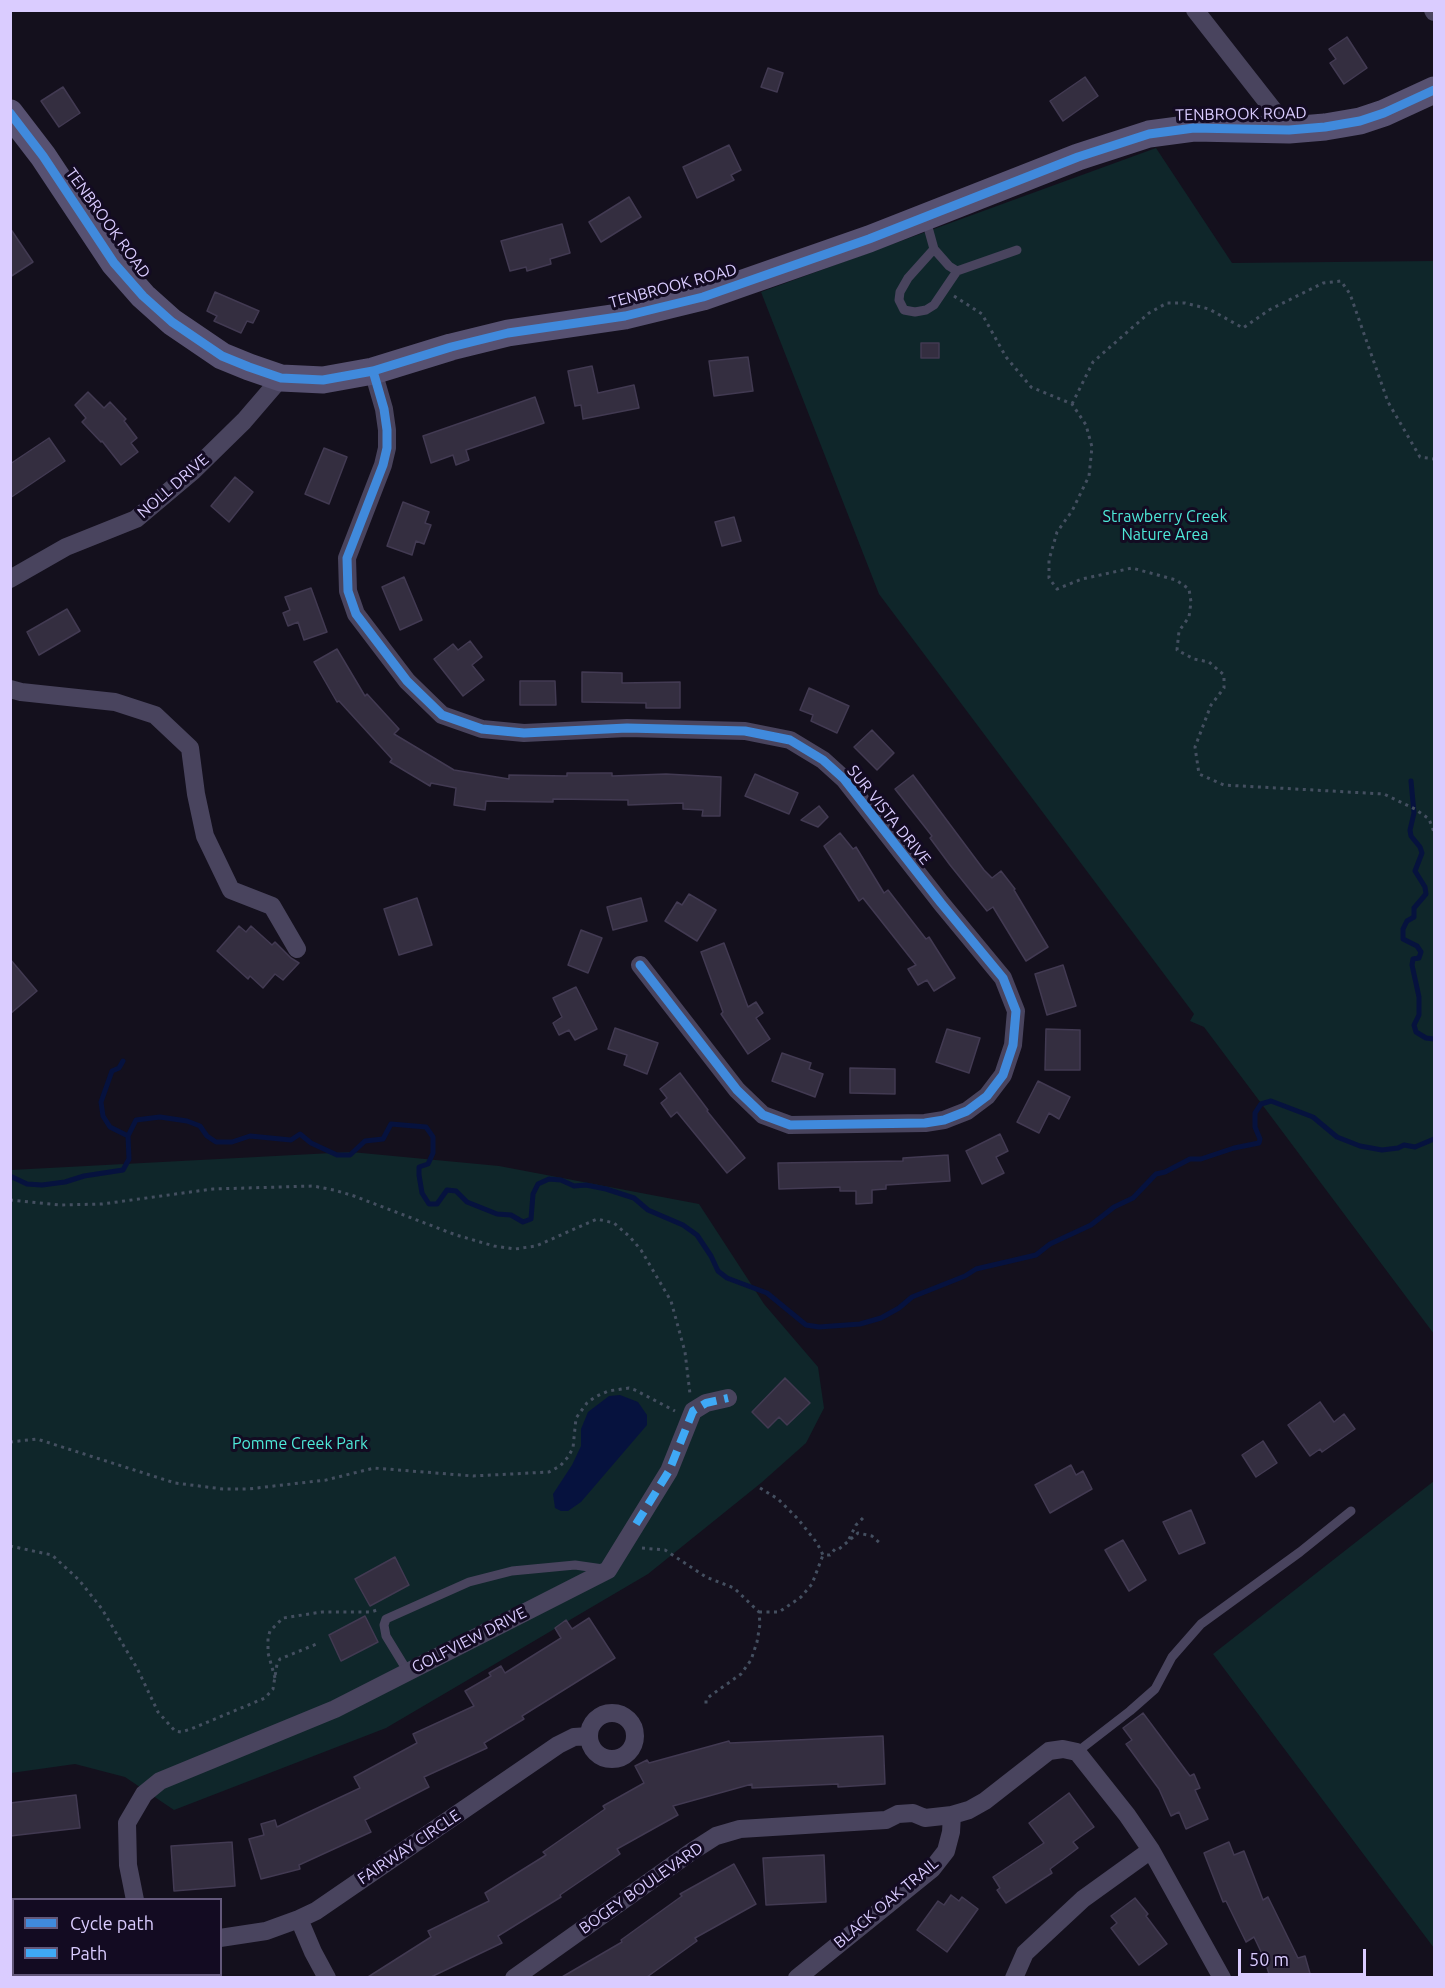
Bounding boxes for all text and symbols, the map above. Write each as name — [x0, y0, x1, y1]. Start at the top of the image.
street label: TENBROOK ROAD — [1175, 103, 1307, 125]
street label: TENBROOK ROAD — [62, 164, 154, 282]
street label: TENBROOK ROAD — [607, 260, 739, 312]
street label: NOLL DRIVE — [133, 450, 213, 522]
park label: Strawberry Creek Nature Area — [1103, 507, 1227, 545]
street label: SUR VISTA DRIVE — [843, 761, 935, 869]
park label: Pomme Creek Park — [232, 1434, 368, 1454]
street label: GOLFVIEW DRIVE — [408, 1603, 530, 1677]
street label: FAIRWAY CIRCLE — [354, 1806, 464, 1888]
street label: BOGEY BOULEVARD — [575, 1838, 707, 1938]
street label: BLACK OAK TRAIL — [830, 1854, 942, 1952]
legend — [12, 1898, 222, 1976]
text: Cycle path — [70, 1913, 154, 1933]
scale bar — [1241, 1937, 1368, 1975]
text: Path — [70, 1943, 107, 1963]
text: 50 m — [1249, 1949, 1289, 1969]

